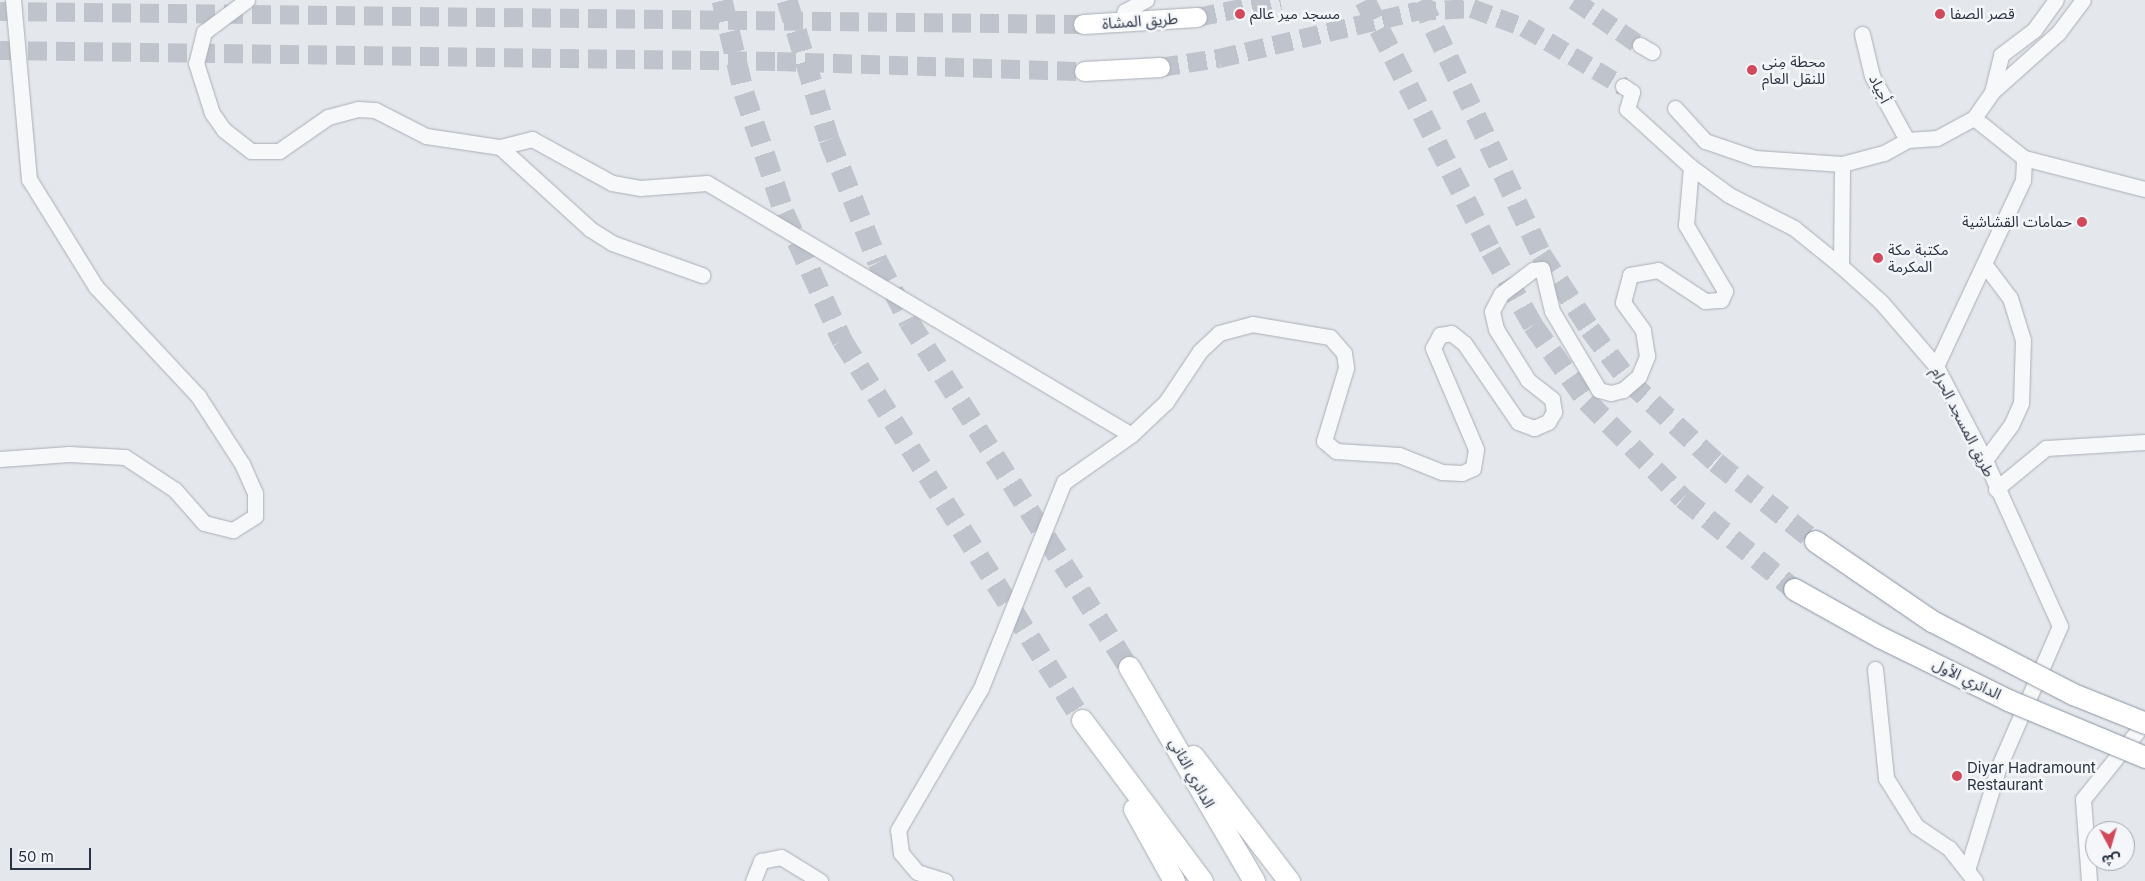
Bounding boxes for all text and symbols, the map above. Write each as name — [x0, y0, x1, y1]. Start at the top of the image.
place label: مسجد مير عالم — [1250, 5, 1340, 23]
place label: قصر الصفا — [1950, 5, 2015, 23]
marker: مسجد مير عالم — [1234, 8, 1246, 20]
marker: قصر الصفا — [1934, 8, 1946, 20]
street label: طريق المشاة — [1102, 9, 1178, 33]
place label: محطة مِنى للنقل العام — [1762, 52, 1826, 87]
marker: محطة مِنى للنقل العام — [1746, 64, 1758, 76]
street label: أجياد — [1865, 72, 1895, 106]
place label: حمامات القشاشية — [1962, 213, 2072, 231]
marker: حمامات القشاشية — [2076, 216, 2088, 228]
place label: مكتبة مكة المكرمة — [1888, 240, 1949, 275]
marker: مكتبة مكة المكرمة — [1872, 252, 1884, 264]
street label: طريق المسجد الحرام — [1928, 364, 1998, 480]
street label: الدائري الأول — [1930, 655, 2004, 703]
street label: الدائري الثاني — [1165, 735, 1219, 811]
place label: Diyar Hadramount Restaurant — [1967, 758, 2096, 793]
marker: Diyar Hadramount Restaurant — [1951, 770, 1963, 782]
north arrow — [2085, 821, 2135, 871]
scale bar — [12, 838, 94, 870]
text: 50 m — [18, 847, 54, 866]
text: ش — [2101, 851, 2122, 870]

